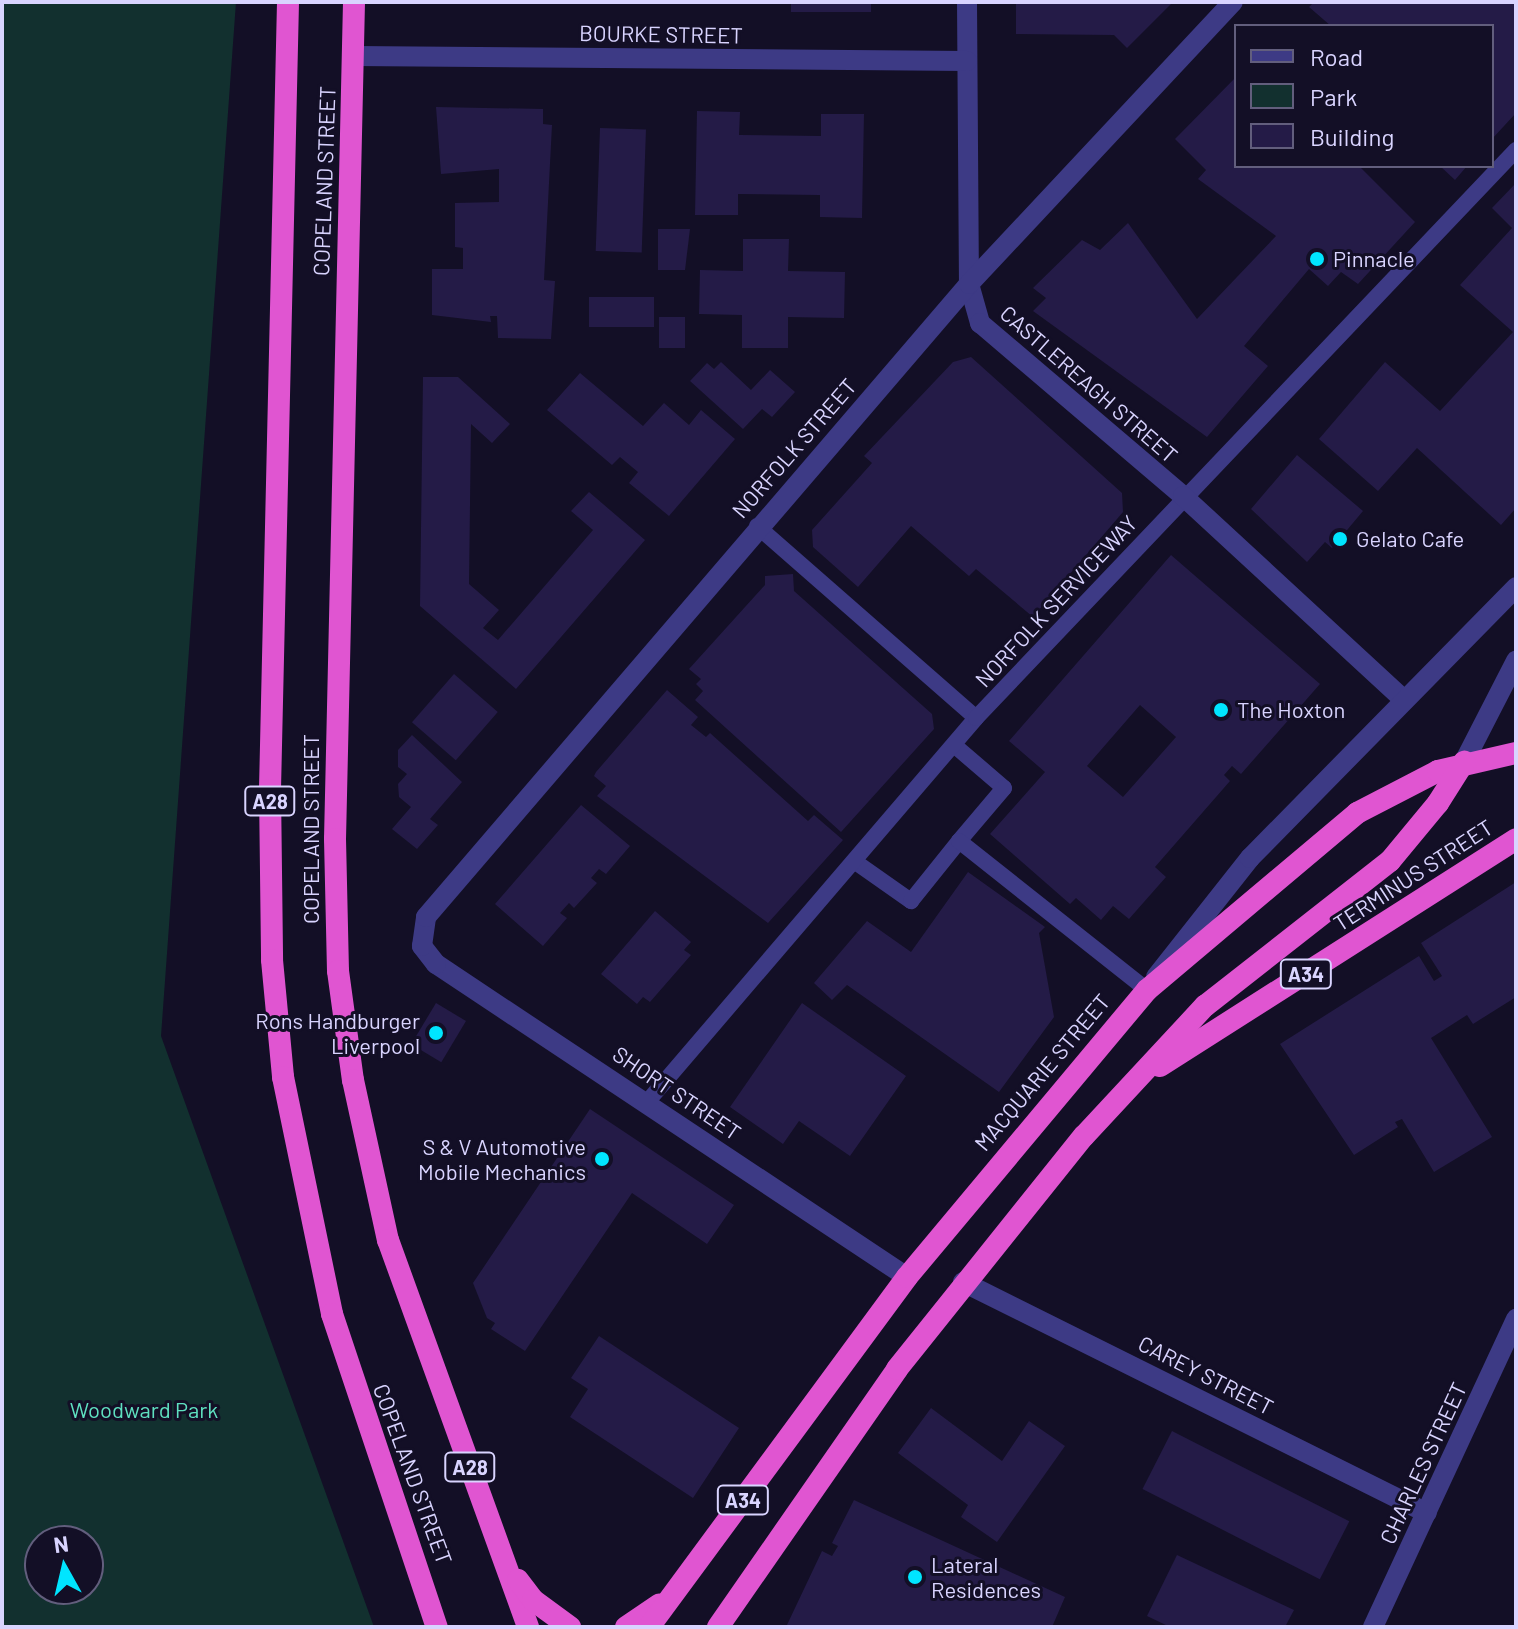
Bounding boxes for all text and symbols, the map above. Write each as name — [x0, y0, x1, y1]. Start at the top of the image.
street label: BOURKE STREET — [579, 19, 743, 49]
legend — [1234, 24, 1494, 168]
text: Road — [1310, 42, 1363, 71]
text: Park — [1310, 82, 1357, 111]
street label: COPELAND STREET — [307, 85, 341, 277]
text: Building — [1310, 122, 1394, 151]
place label: Pinnacle — [1333, 246, 1415, 272]
marker: Pinnacle — [1308, 250, 1326, 268]
street label: CASTLEREAGH STREET — [995, 300, 1183, 468]
street label: NORFOLK STREET — [726, 373, 862, 523]
street label: NORFOLK SERVICEWAY — [970, 510, 1142, 692]
place label: Gelato Cafe — [1356, 526, 1464, 552]
marker: Gelato Cafe — [1331, 530, 1349, 548]
place label: The Hoxton — [1237, 697, 1345, 723]
marker: The Hoxton — [1212, 701, 1230, 719]
street label: COPELAND STREET — [298, 734, 324, 924]
road number: A28 — [244, 785, 296, 817]
street label: TERMINUS STREET — [1328, 814, 1498, 936]
road number: A34 — [1278, 958, 1334, 990]
street label: MACQUARIE STREET — [969, 988, 1115, 1156]
place label: Rons Handburger Liverpool — [255, 1007, 420, 1058]
marker: Rons Handburger Liverpool — [427, 1024, 445, 1042]
street label: SHORT STREET — [608, 1040, 746, 1146]
place label: S & V Automotive Mobile Mechanics — [418, 1133, 586, 1184]
marker: S & V Automotive Mobile Mechanics — [593, 1150, 611, 1168]
street label: CAREY STREET — [1134, 1330, 1278, 1420]
street label: CHARLES STREET — [1374, 1378, 1472, 1548]
street label: COPELAND STREET — [368, 1380, 458, 1568]
park label: Woodward Park — [70, 1397, 218, 1423]
road number: A28 — [444, 1451, 496, 1483]
road number: A34 — [715, 1484, 771, 1516]
north arrow — [24, 1525, 104, 1605]
text: N — [52, 1529, 70, 1557]
place label: Lateral Residences — [931, 1551, 1041, 1602]
marker: Lateral Residences — [906, 1568, 924, 1586]

